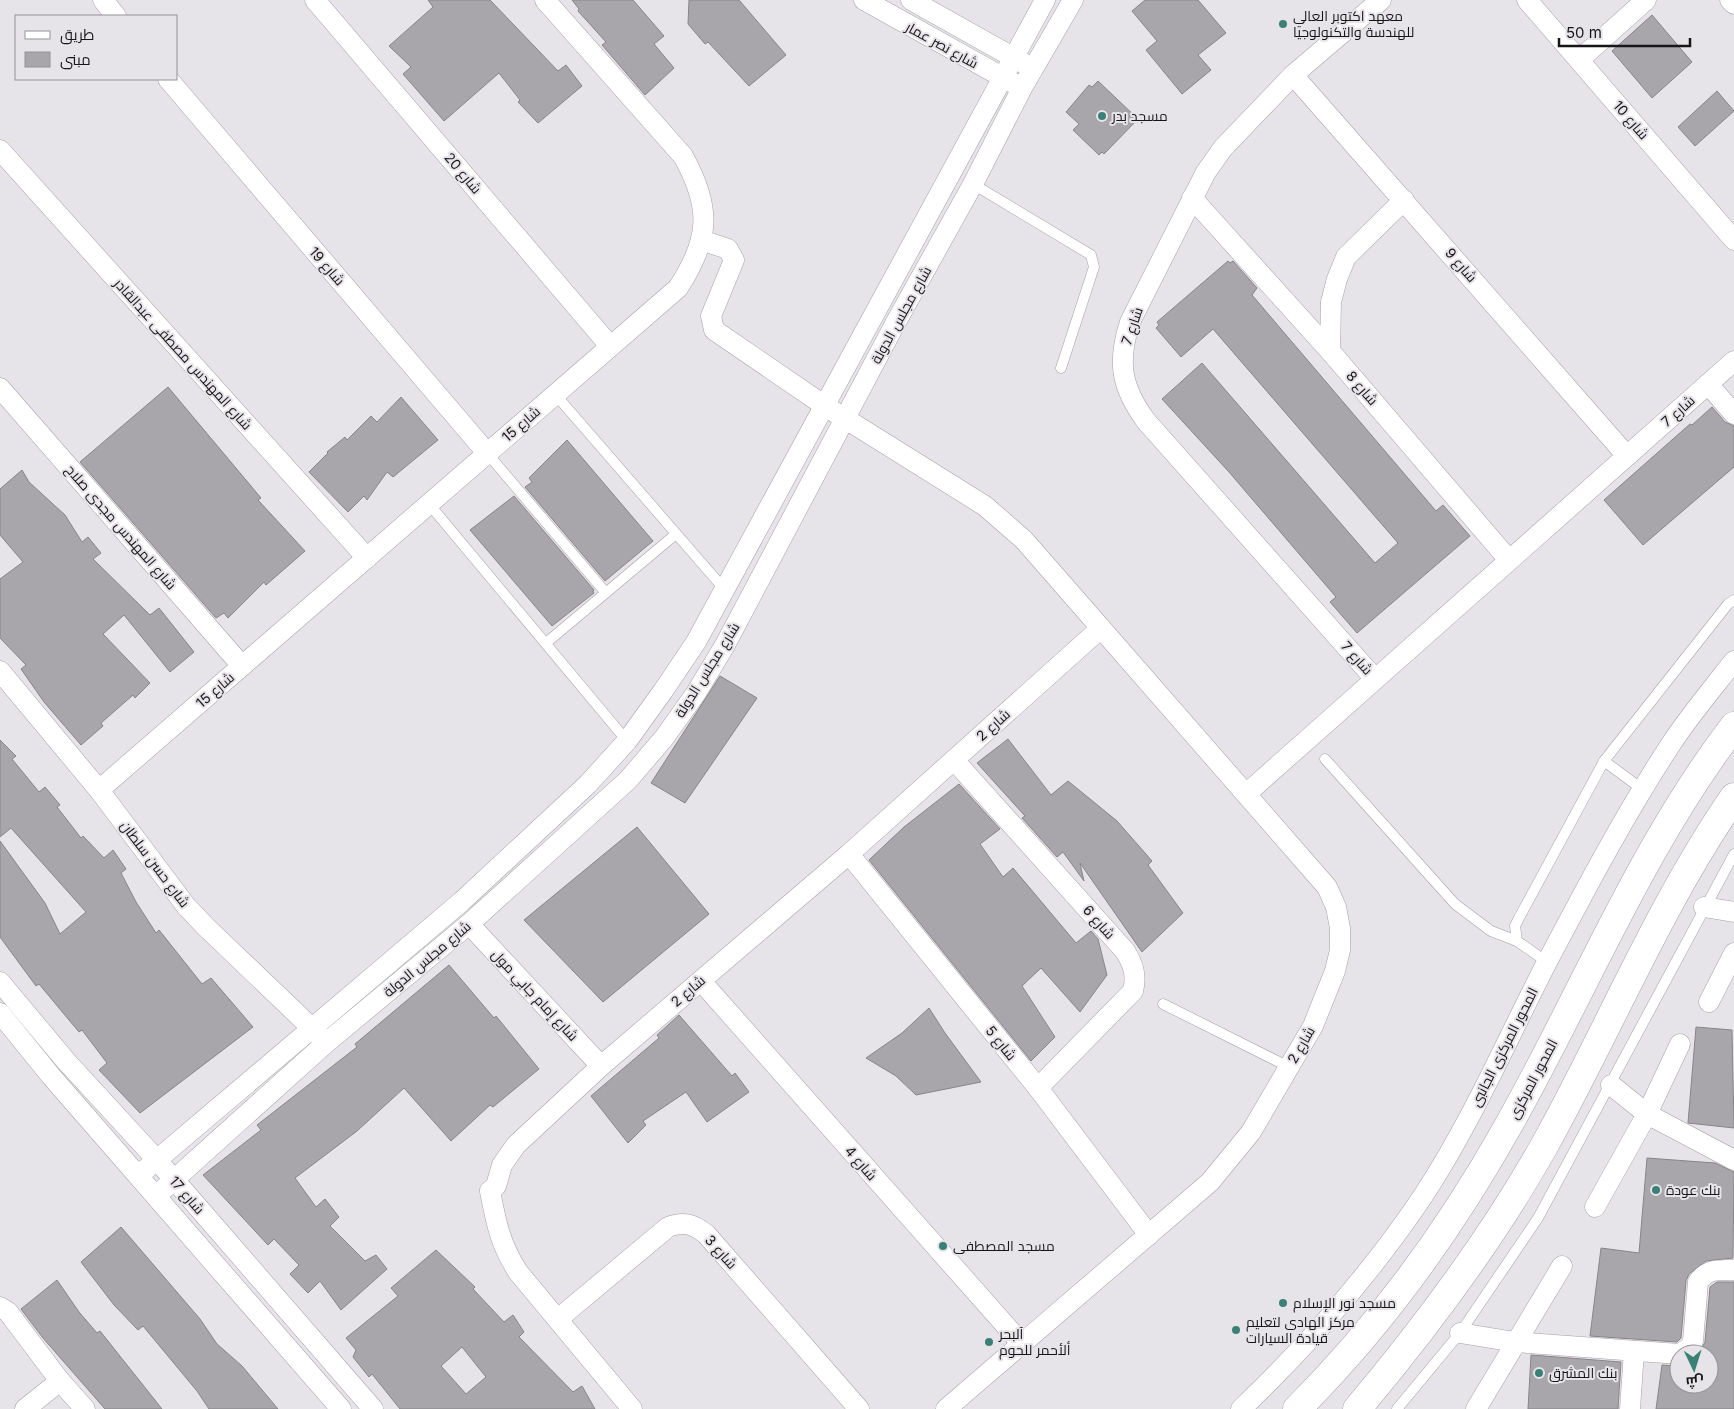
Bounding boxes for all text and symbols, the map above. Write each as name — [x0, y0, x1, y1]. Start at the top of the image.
place label: معهد اكتوبر العالي للهندسة والتكنولوجيا — [1293, 7, 1414, 40]
legend — [15, 15, 178, 80]
scale bar — [1559, 15, 1690, 47]
street label: شارع نصر عمار — [902, 17, 981, 72]
marker: معهد اكتوبر العالي للهندسة والتكنولوجيا — [1277, 18, 1289, 30]
text: 50 m — [1566, 23, 1602, 42]
text: طريق — [60, 25, 94, 45]
text: مبنى — [60, 50, 91, 70]
street label: شارع 10 — [1609, 97, 1653, 143]
place label: مسجد بدر — [1111, 107, 1168, 124]
marker: مسجد بدر — [1096, 110, 1108, 122]
street label: شارع 20 — [441, 149, 485, 197]
street label: شارع 19 — [305, 243, 349, 289]
street label: شارع 9 — [1441, 244, 1481, 286]
street label: شارع مجلس الدولة — [867, 263, 935, 367]
street label: شارع المهندس مصطفى عبدالقادر — [110, 274, 256, 433]
street label: شارع 7 — [1117, 305, 1147, 347]
street label: شارع 8 — [1342, 367, 1382, 409]
street label: شارع 7 — [1657, 391, 1699, 431]
street label: شارع 15 — [498, 402, 544, 446]
street label: شارع المهندس مجدى صلاح — [62, 461, 180, 593]
street label: شارع مجلس الدولة — [671, 619, 743, 721]
street label: شارع 7 — [1337, 637, 1377, 679]
street label: شارع 15 — [192, 668, 238, 712]
street label: شارع 2 — [972, 705, 1014, 745]
street label: شارع حسن سلطان — [116, 817, 194, 911]
street label: شارع 6 — [1079, 901, 1119, 943]
street label: شارع مجلس الدولة — [380, 917, 474, 1001]
street label: شارع إمام جابي مول — [486, 945, 582, 1047]
street label: شارع 2 — [667, 971, 709, 1011]
street label: المحور المركزى الجانبى — [1467, 985, 1541, 1109]
street label: شارع 5 — [982, 1022, 1020, 1064]
street label: شارع 2 — [1283, 1023, 1319, 1067]
street label: المحور المركزى — [1505, 1036, 1561, 1122]
street label: شارع 4 — [841, 1142, 881, 1184]
street label: شارع 17 — [166, 1172, 208, 1218]
place label: بنك عودة — [1666, 1181, 1721, 1198]
marker: بنك عودة — [1650, 1184, 1662, 1196]
street label: شارع 3 — [701, 1231, 741, 1273]
place label: مسجد المصطفى — [953, 1237, 1055, 1254]
marker: مسجد المصطفى — [937, 1240, 949, 1252]
place label: مسجد نور الإسلام — [1293, 1294, 1396, 1313]
marker: مسجد نور الإسلام — [1277, 1297, 1289, 1309]
place label: مركز الهادى لتعليم قيادة السيارات — [1246, 1313, 1355, 1346]
marker: مركز الهادى لتعليم قيادة السيارات — [1230, 1324, 1242, 1336]
place label: آلبحر ألأحمر للحوم — [998, 1325, 1071, 1360]
marker: آلبحر ألأحمر للحوم — [983, 1336, 995, 1348]
north arrow — [1669, 1344, 1719, 1394]
place label: بنك المشرق — [1549, 1364, 1617, 1382]
marker: بنك المشرق — [1533, 1367, 1545, 1379]
text: ش — [1685, 1372, 1704, 1392]

